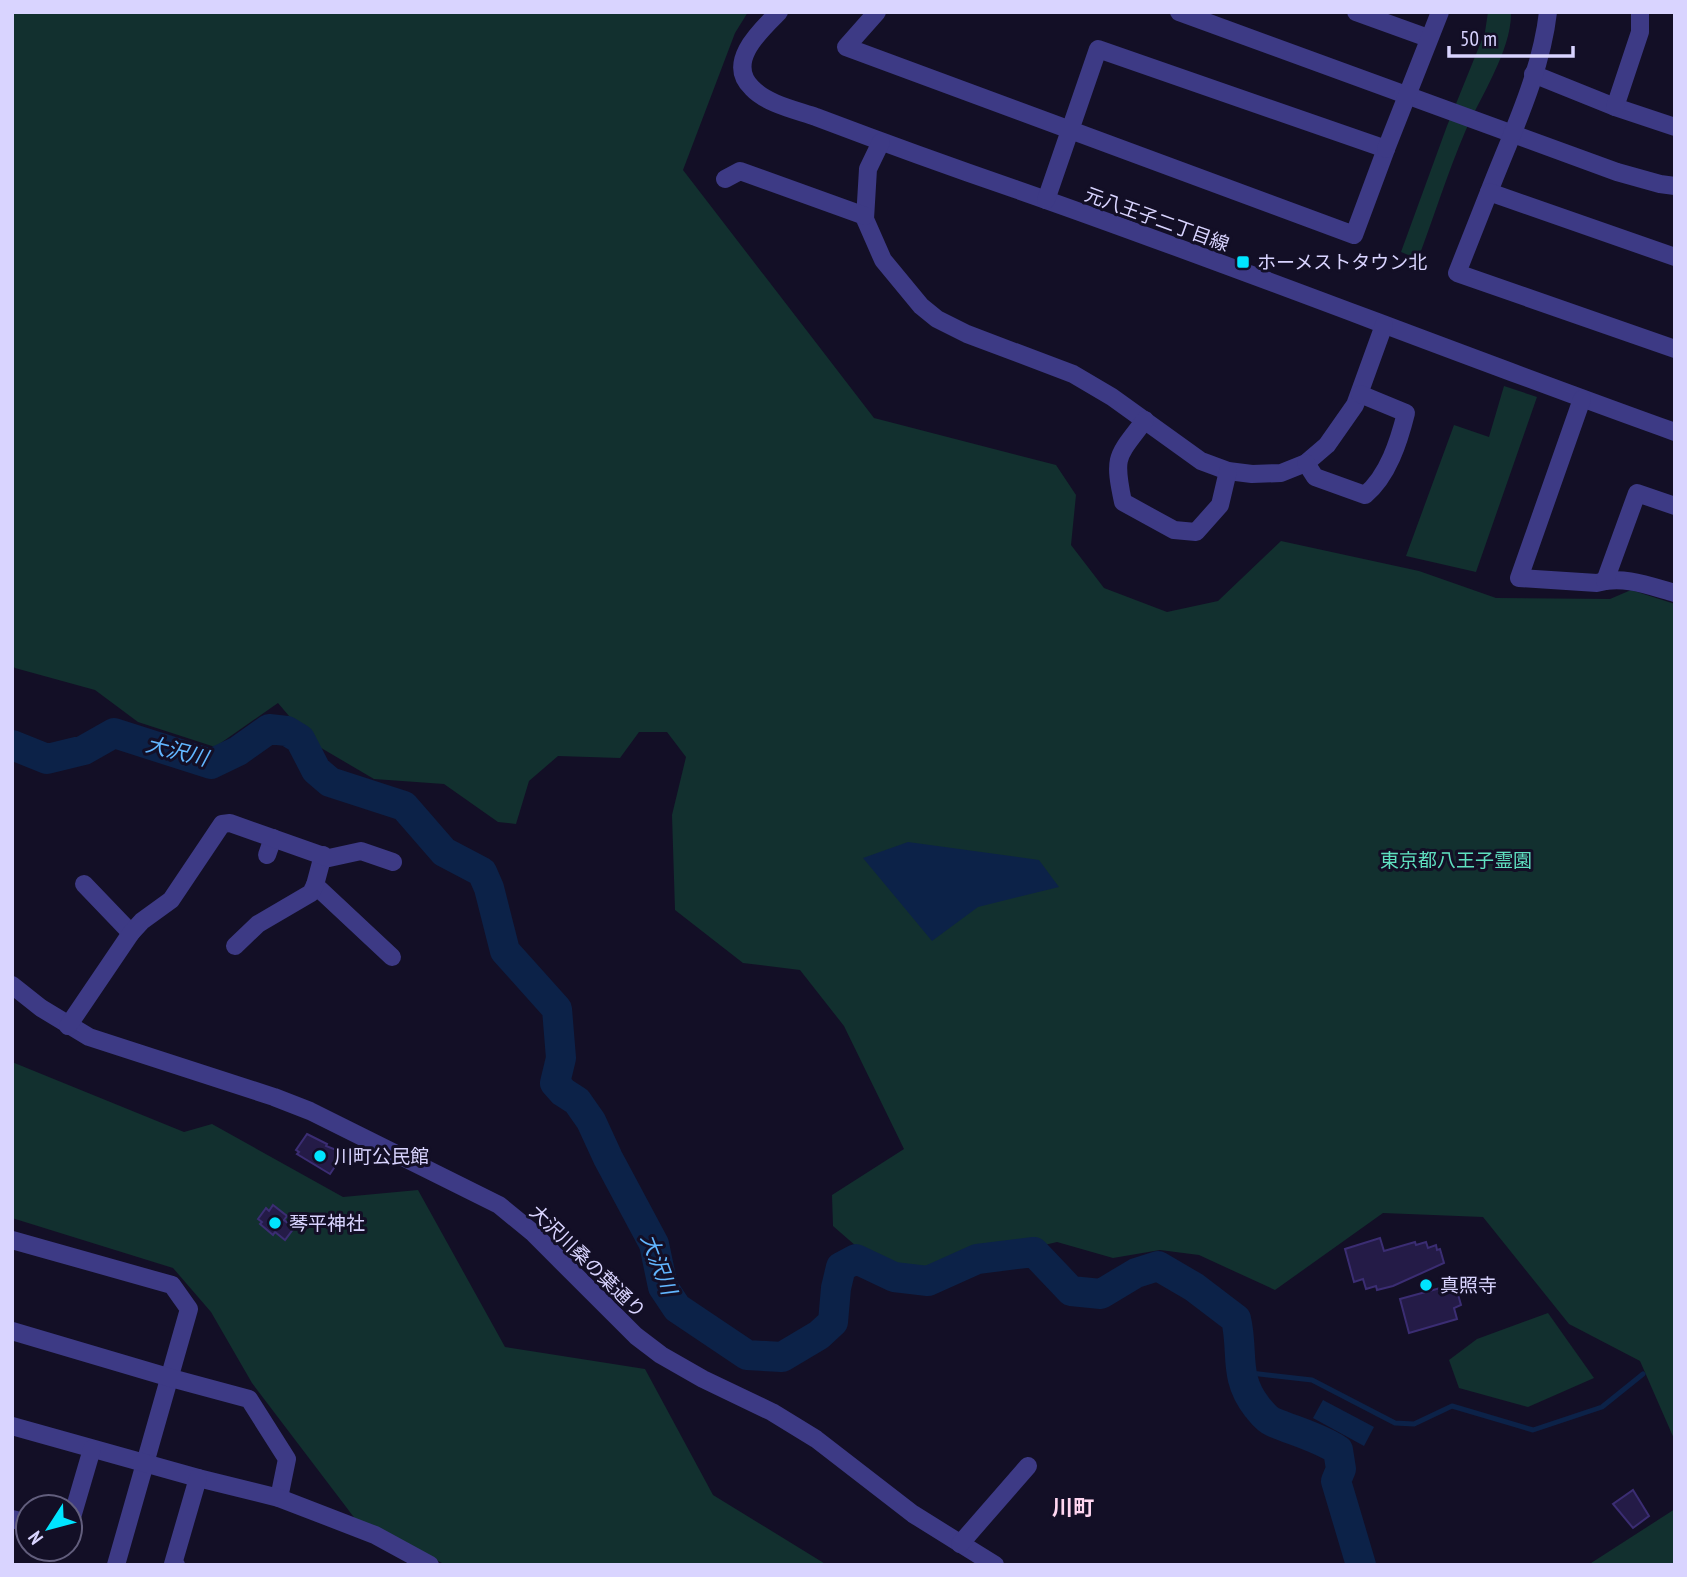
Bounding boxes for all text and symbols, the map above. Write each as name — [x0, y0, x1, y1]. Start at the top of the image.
scale bar — [1449, 14, 1573, 58]
text: 50 m — [1460, 25, 1497, 52]
street label: 元八王子二丁目線 — [1081, 182, 1233, 256]
place label: ホーメストタウン北 — [1257, 250, 1427, 274]
marker: ホーメストタウン北 — [1235, 254, 1251, 270]
water label: 大沢川 — [143, 730, 213, 772]
park label: 東京都八王子霊園 — [1380, 848, 1532, 872]
place label: 川町公民館 — [334, 1144, 429, 1168]
marker: 川町公民館 — [312, 1148, 328, 1164]
street label: 大沢川桑の葉通り — [525, 1200, 651, 1322]
place label: 琴平神社 — [289, 1211, 365, 1235]
marker: 琴平神社 — [267, 1215, 283, 1231]
water label: 大沢川 — [635, 1230, 684, 1300]
place label: 真照寺 — [1440, 1273, 1497, 1297]
marker: 真照寺 — [1418, 1277, 1434, 1293]
north arrow — [14, 1493, 84, 1563]
district label: 川町 — [1052, 1494, 1094, 1521]
text: N — [23, 1527, 48, 1549]

